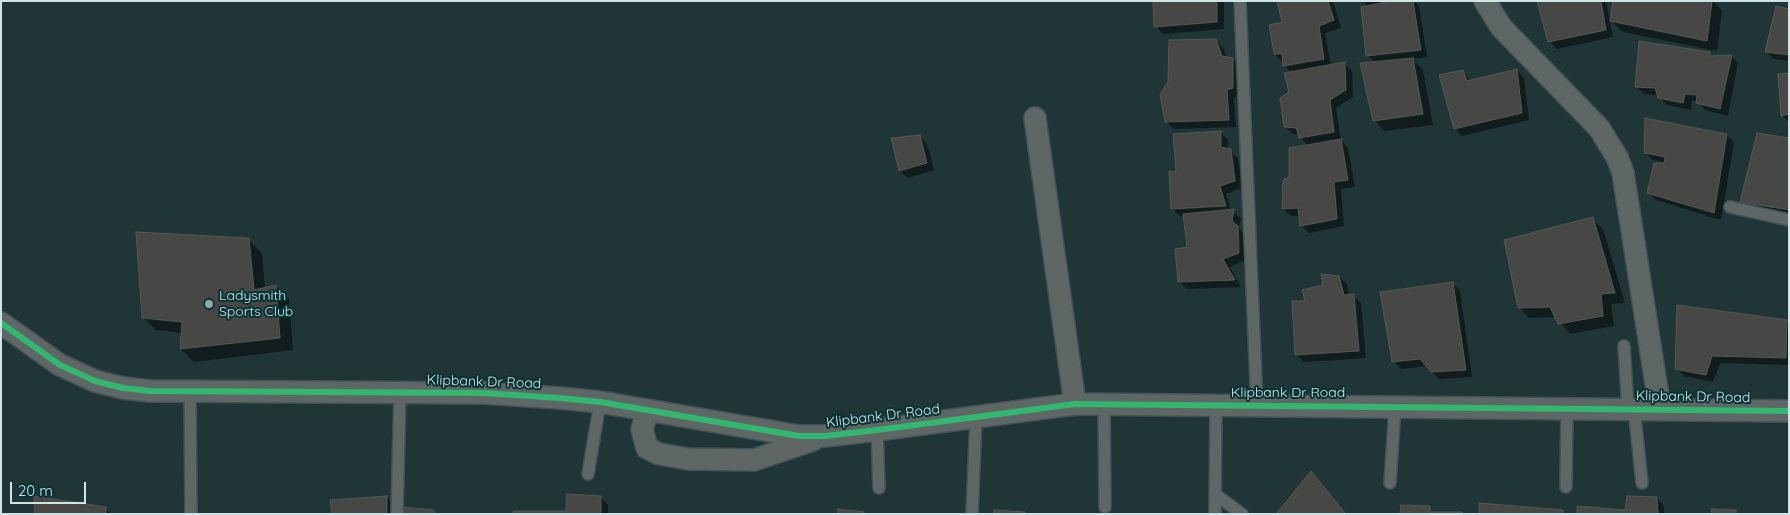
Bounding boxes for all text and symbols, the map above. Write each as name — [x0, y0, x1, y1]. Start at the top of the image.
place label: Ladysmith Sports Club — [219, 288, 293, 321]
marker: Ladysmith Sports Club — [203, 298, 215, 310]
street label: Klipbank Dr Road — [426, 372, 542, 392]
street label: Klipbank Dr Road — [1231, 385, 1345, 401]
street label: Klipbank Dr Road — [1636, 388, 1750, 406]
street label: Klipbank Dr Road — [825, 401, 941, 431]
scale bar — [12, 472, 89, 504]
text: 20 m — [18, 481, 53, 500]

